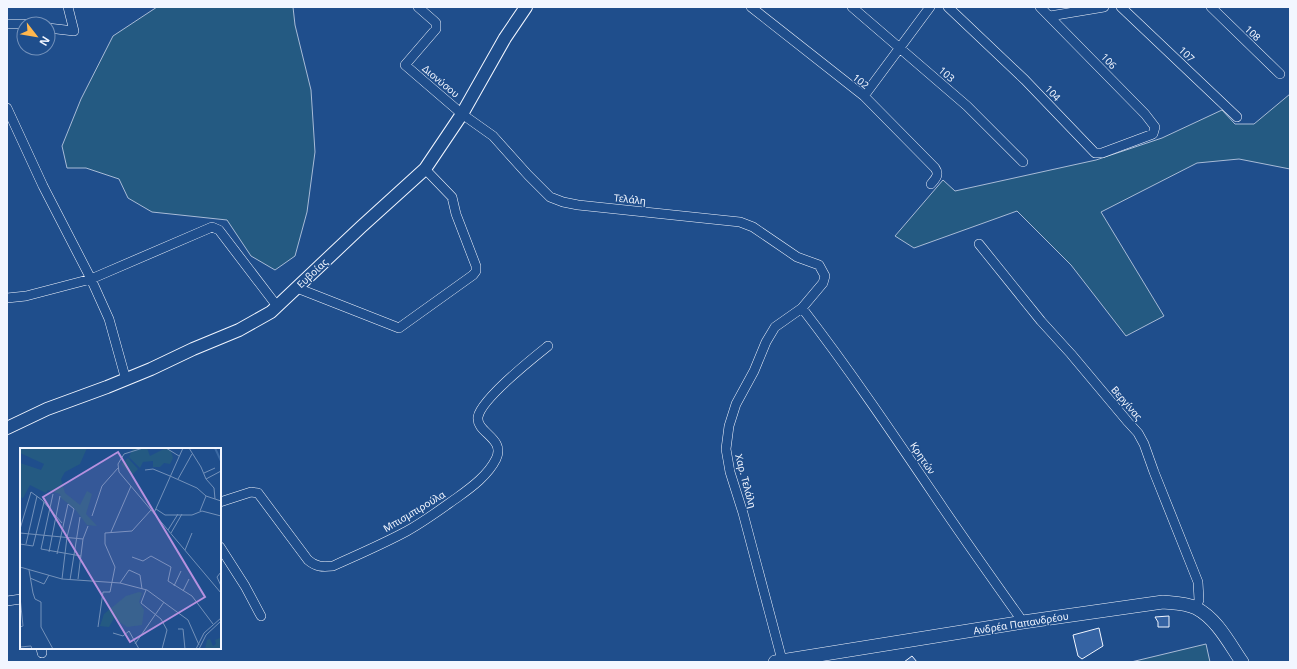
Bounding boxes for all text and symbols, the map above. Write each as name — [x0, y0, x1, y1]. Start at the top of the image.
north arrow — [16, 16, 56, 56]
street label: 108 — [1242, 22, 1264, 44]
text: N — [36, 34, 54, 49]
street label: 107 — [1176, 43, 1198, 65]
street label: 106 — [1098, 50, 1120, 72]
street label: Διονύσου — [419, 61, 463, 101]
street label: 103 — [936, 63, 958, 85]
street label: 102 — [850, 70, 872, 92]
street label: 104 — [1042, 82, 1064, 104]
street label: Τελάλη — [613, 190, 647, 208]
street label: Ευβοίας — [293, 255, 331, 291]
street label: Βεργίνας — [1108, 383, 1146, 423]
street label: Κρητών — [907, 439, 939, 477]
inset map — [20, 448, 221, 649]
street label: Χαρ. Τελάλη — [732, 452, 760, 510]
street label: Μπισμπιρούλα — [380, 487, 448, 535]
street label: Ανδρέα Παπανδρέου — [972, 609, 1070, 637]

